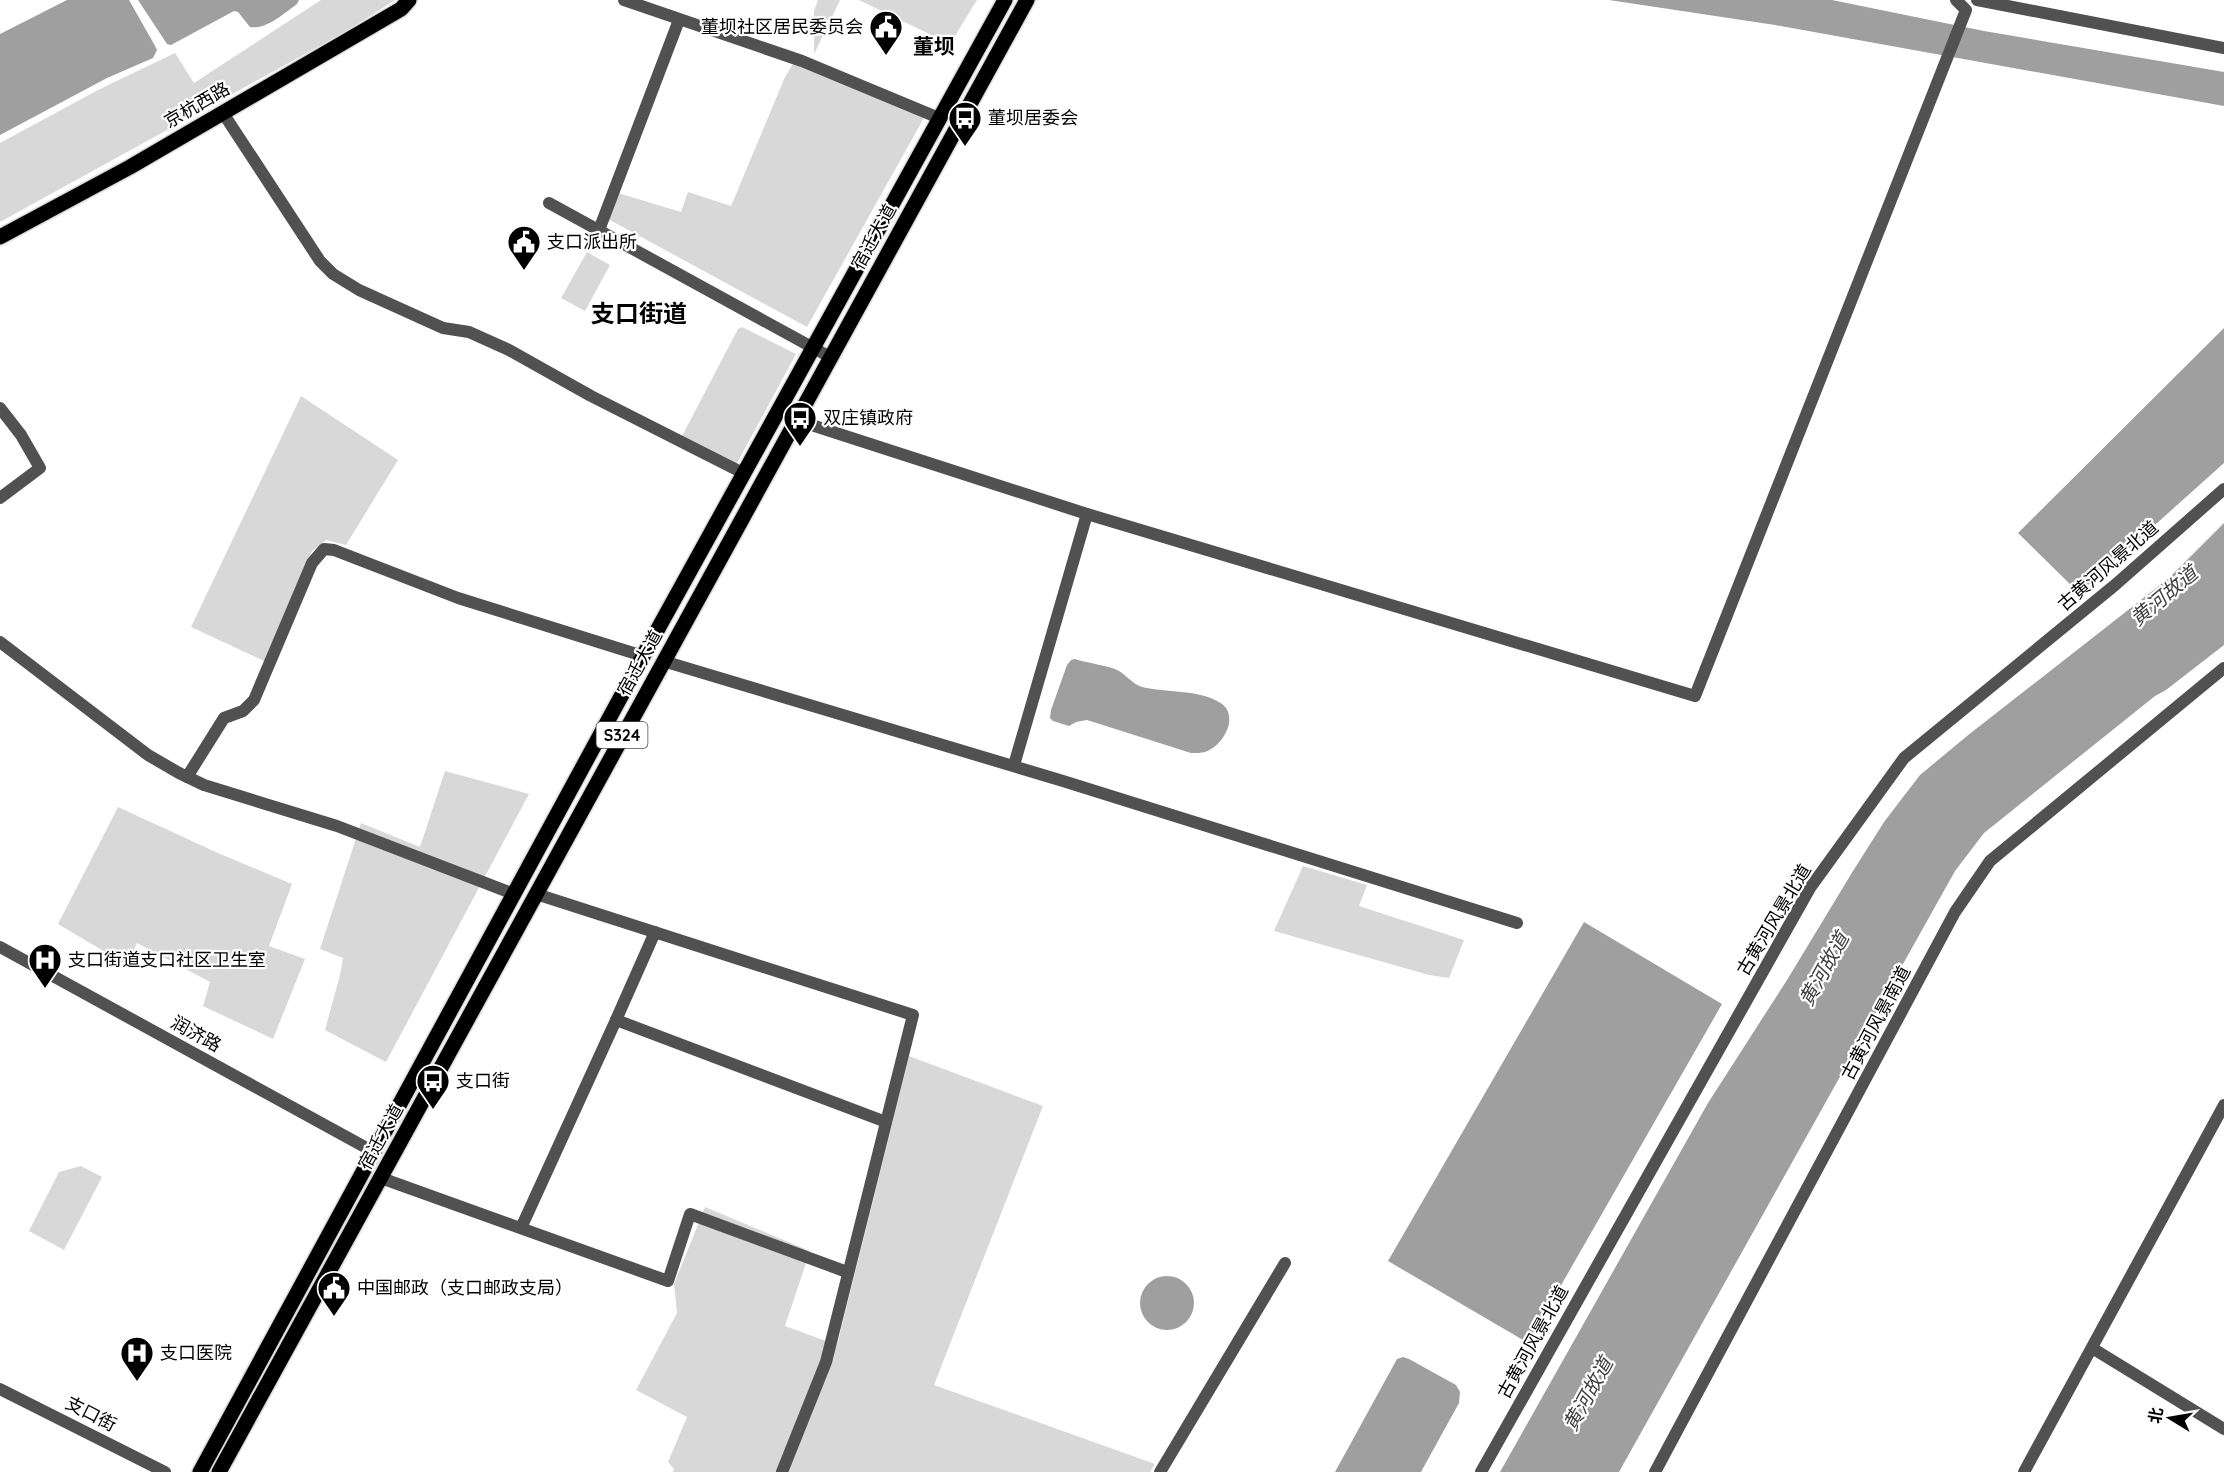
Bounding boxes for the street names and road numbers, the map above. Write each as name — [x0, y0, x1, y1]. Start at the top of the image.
street label: 京杭西路 — [160, 77, 234, 133]
street label: 宿迁大道 — [846, 200, 901, 274]
street label: 古黄河风景北道 — [2053, 516, 2163, 616]
street label: 宿迁大道 — [612, 626, 667, 700]
road number: S324 — [596, 722, 648, 748]
street label: 古黄河风景北道 — [1731, 860, 1816, 980]
street label: 古黄河风景南道 — [1836, 962, 1915, 1084]
street label: 润济路 — [167, 1010, 225, 1057]
street label: 宿迁大道 — [353, 1100, 408, 1174]
street label: 古黄河风景北道 — [1492, 1281, 1573, 1402]
street label: 支口街 — [62, 1391, 121, 1436]

